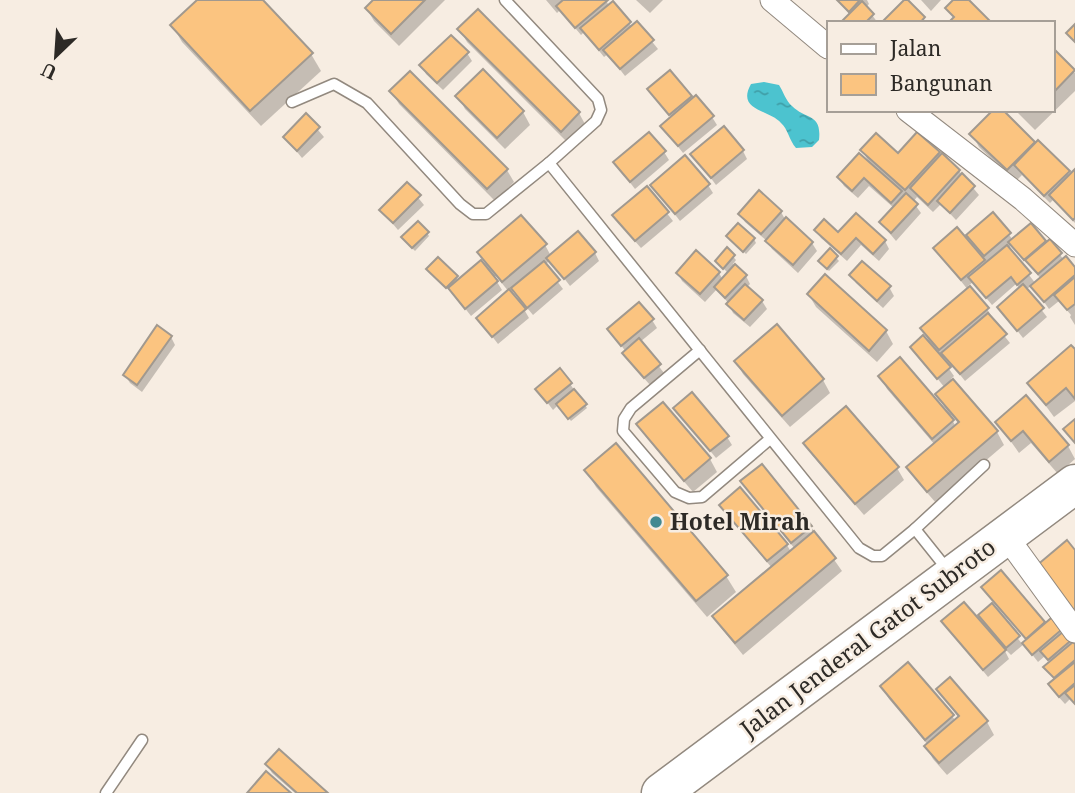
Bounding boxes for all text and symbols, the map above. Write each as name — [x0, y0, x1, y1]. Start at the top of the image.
north arrow — [21, 21, 91, 91]
legend — [827, 21, 1054, 112]
text: Jalan — [889, 34, 941, 62]
text: U — [37, 57, 61, 86]
text: Bangunan — [890, 69, 993, 97]
place label: Hotel Mirah — [670, 505, 810, 537]
marker: Hotel Mirah — [648, 514, 664, 530]
street label: Jalan Jenderal Gatot Subroto — [732, 531, 1002, 744]

